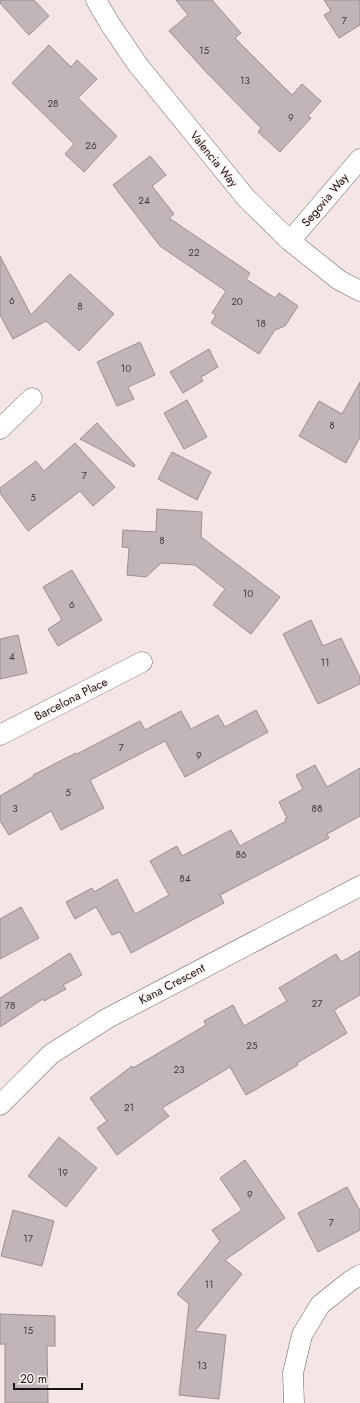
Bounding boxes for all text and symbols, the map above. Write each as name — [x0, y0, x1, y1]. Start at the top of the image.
house number: 7 — [341, 13, 347, 28]
house number: 15 — [199, 43, 209, 58]
house number: 13 — [240, 73, 251, 88]
house number: 28 — [47, 96, 59, 111]
house number: 9 — [288, 110, 294, 125]
street label: Valencia Way — [186, 127, 243, 192]
house number: 26 — [85, 138, 97, 153]
street label: Segovia Way — [297, 169, 353, 231]
house number: 24 — [138, 193, 150, 208]
house number: 22 — [188, 245, 200, 260]
house number: 6 — [9, 293, 15, 308]
house number: 20 — [231, 294, 243, 309]
house number: 8 — [77, 299, 83, 314]
house number: 18 — [256, 316, 266, 331]
house number: 10 — [121, 361, 131, 376]
house number: 8 — [329, 418, 335, 433]
house number: 7 — [81, 468, 87, 483]
house number: 5 — [30, 490, 36, 505]
house number: 8 — [159, 533, 165, 548]
house number: 10 — [243, 586, 253, 601]
house number: 6 — [69, 597, 75, 612]
house number: 4 — [9, 649, 15, 664]
house number: 11 — [321, 655, 330, 670]
street label: Barcelona Place — [31, 673, 111, 725]
house number: 7 — [118, 740, 124, 755]
house number: 9 — [196, 748, 202, 763]
house number: 5 — [65, 785, 71, 800]
house number: 3 — [12, 801, 18, 816]
house number: 88 — [312, 801, 322, 816]
house number: 86 — [235, 847, 247, 862]
house number: 84 — [179, 871, 191, 886]
street label: Kana Crescent — [136, 959, 208, 1009]
house number: 27 — [312, 996, 323, 1011]
house number: 78 — [5, 998, 15, 1013]
house number: 25 — [246, 1038, 258, 1053]
house number: 23 — [173, 1062, 185, 1077]
house number: 21 — [124, 1100, 134, 1115]
house number: 19 — [58, 1165, 68, 1180]
house number: 9 — [247, 1187, 253, 1202]
house number: 7 — [328, 1215, 334, 1230]
house number: 17 — [23, 1231, 34, 1246]
house number: 11 — [205, 1277, 214, 1292]
house number: 15 — [23, 1323, 33, 1338]
house number: 13 — [197, 1358, 208, 1373]
scale bar — [14, 1365, 82, 1391]
text: 20 m — [20, 1370, 47, 1388]

